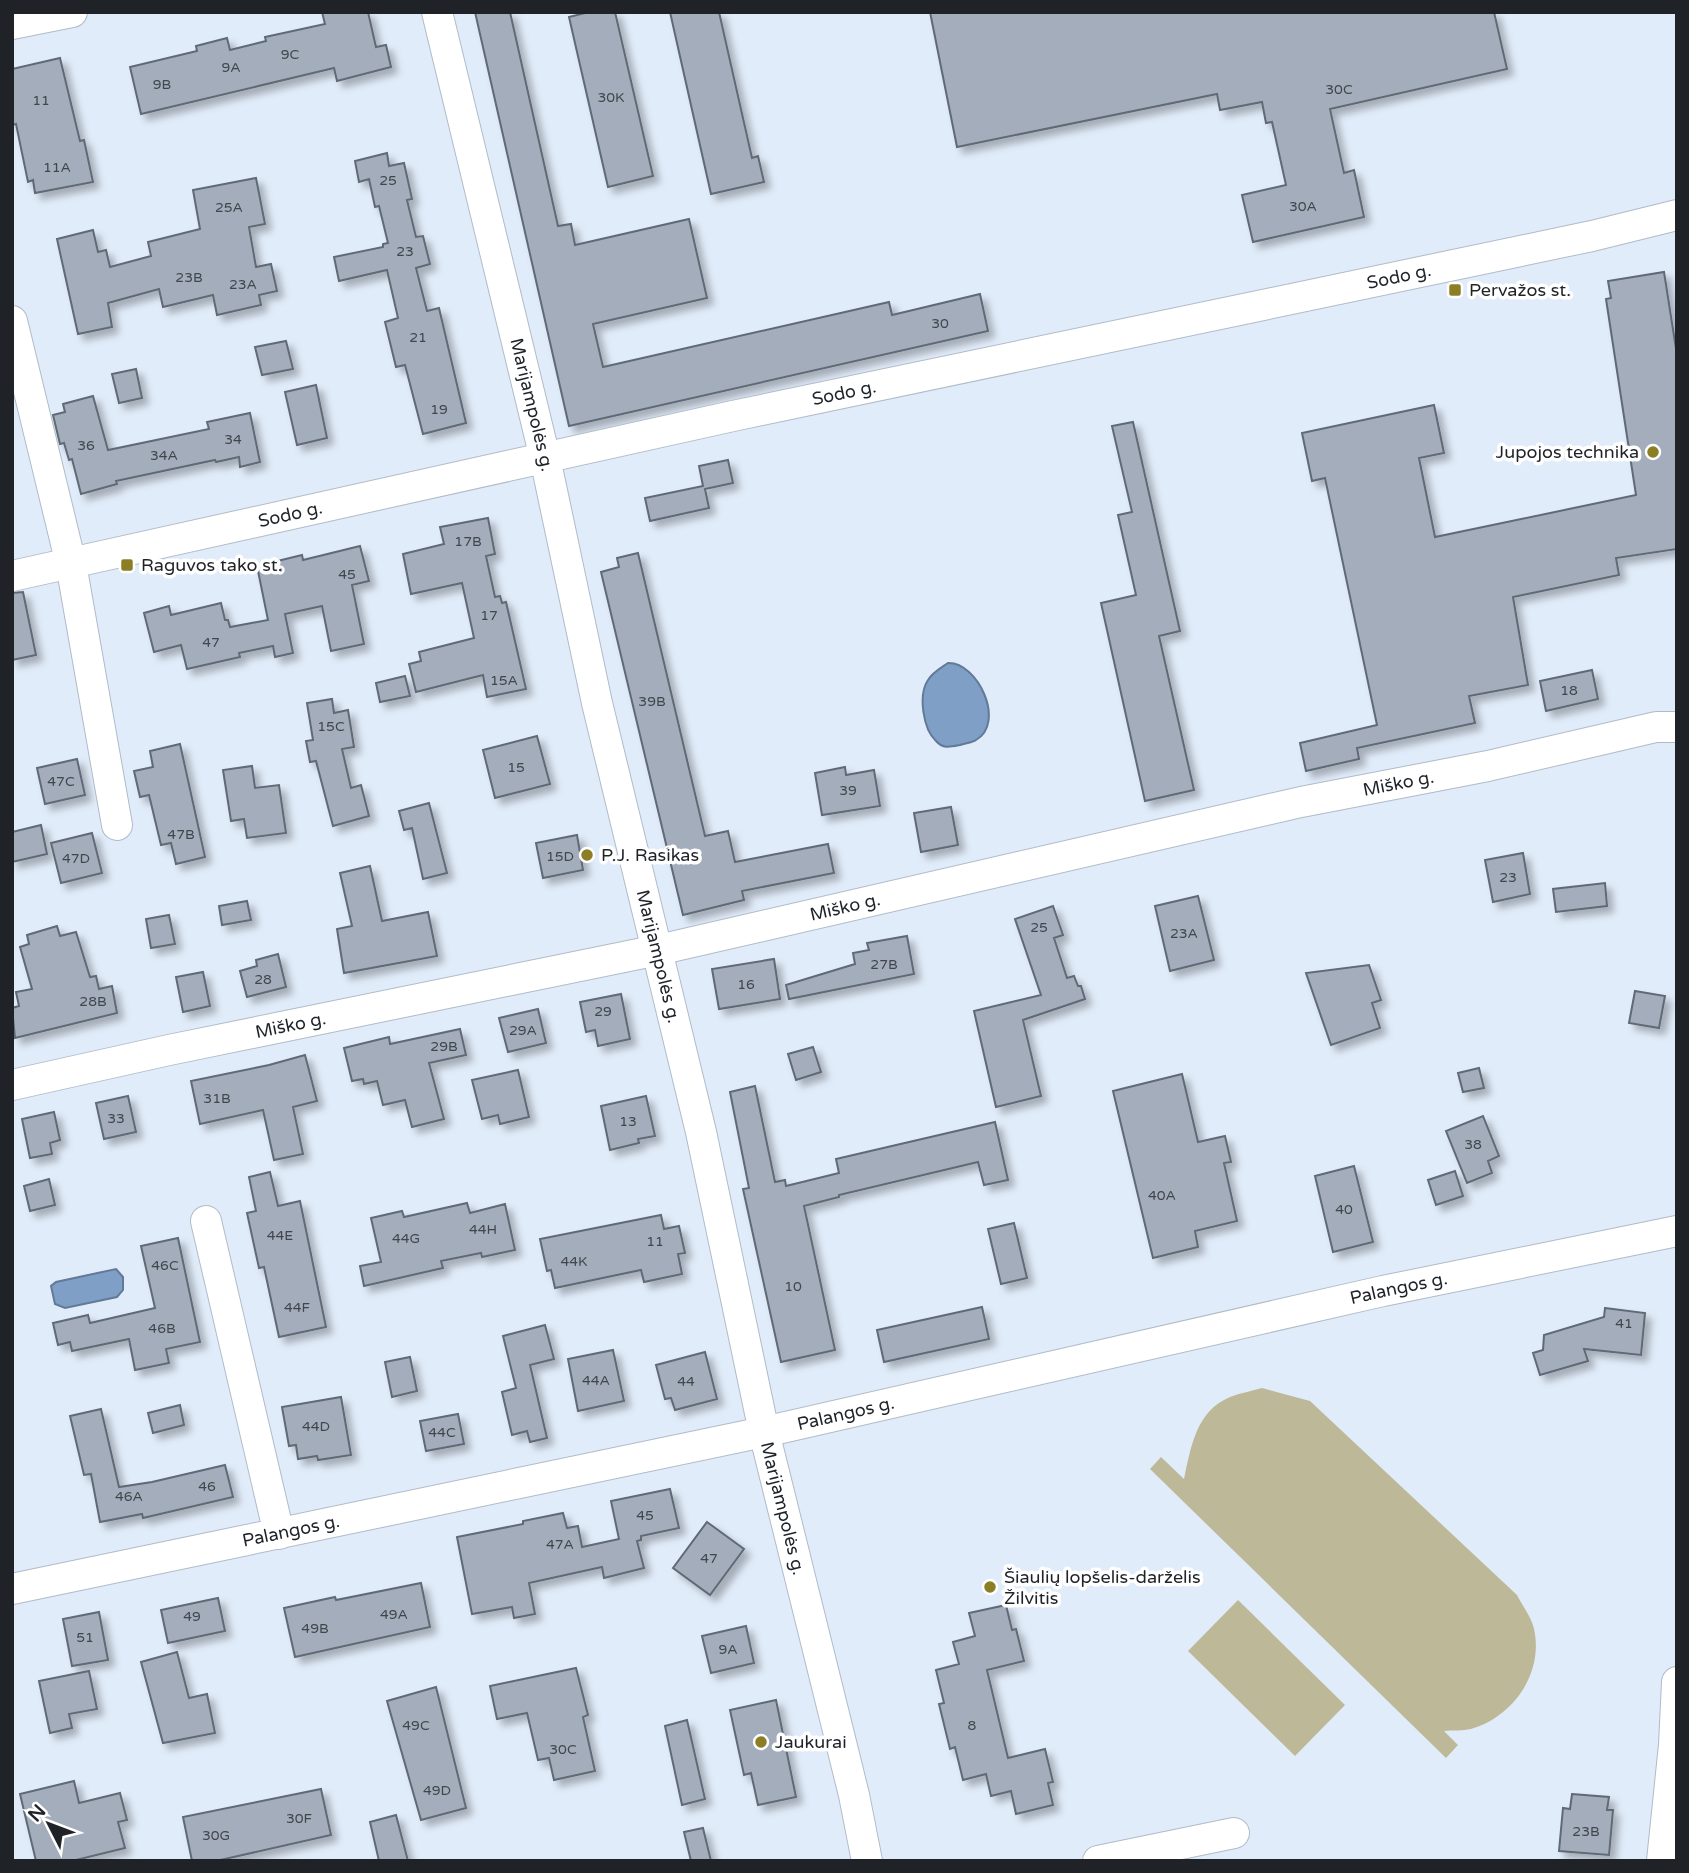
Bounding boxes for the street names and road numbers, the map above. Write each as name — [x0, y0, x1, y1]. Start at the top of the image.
street label: Sodo g. — [1365, 259, 1433, 294]
street label: Marijampolės g. — [505, 336, 559, 473]
street label: Sodo g. — [810, 375, 878, 410]
street label: Sodo g. — [256, 496, 324, 532]
street label: Miško g. — [1361, 766, 1436, 801]
street label: Marijampolės g. — [632, 887, 685, 1025]
street label: Miško g. — [808, 888, 883, 926]
street label: Miško g. — [253, 1007, 328, 1043]
street label: Palangos g. — [1348, 1267, 1449, 1309]
street label: Palangos g. — [795, 1392, 896, 1435]
street label: Marijampolės g. — [756, 1439, 810, 1577]
street label: Palangos g. — [240, 1510, 342, 1552]

